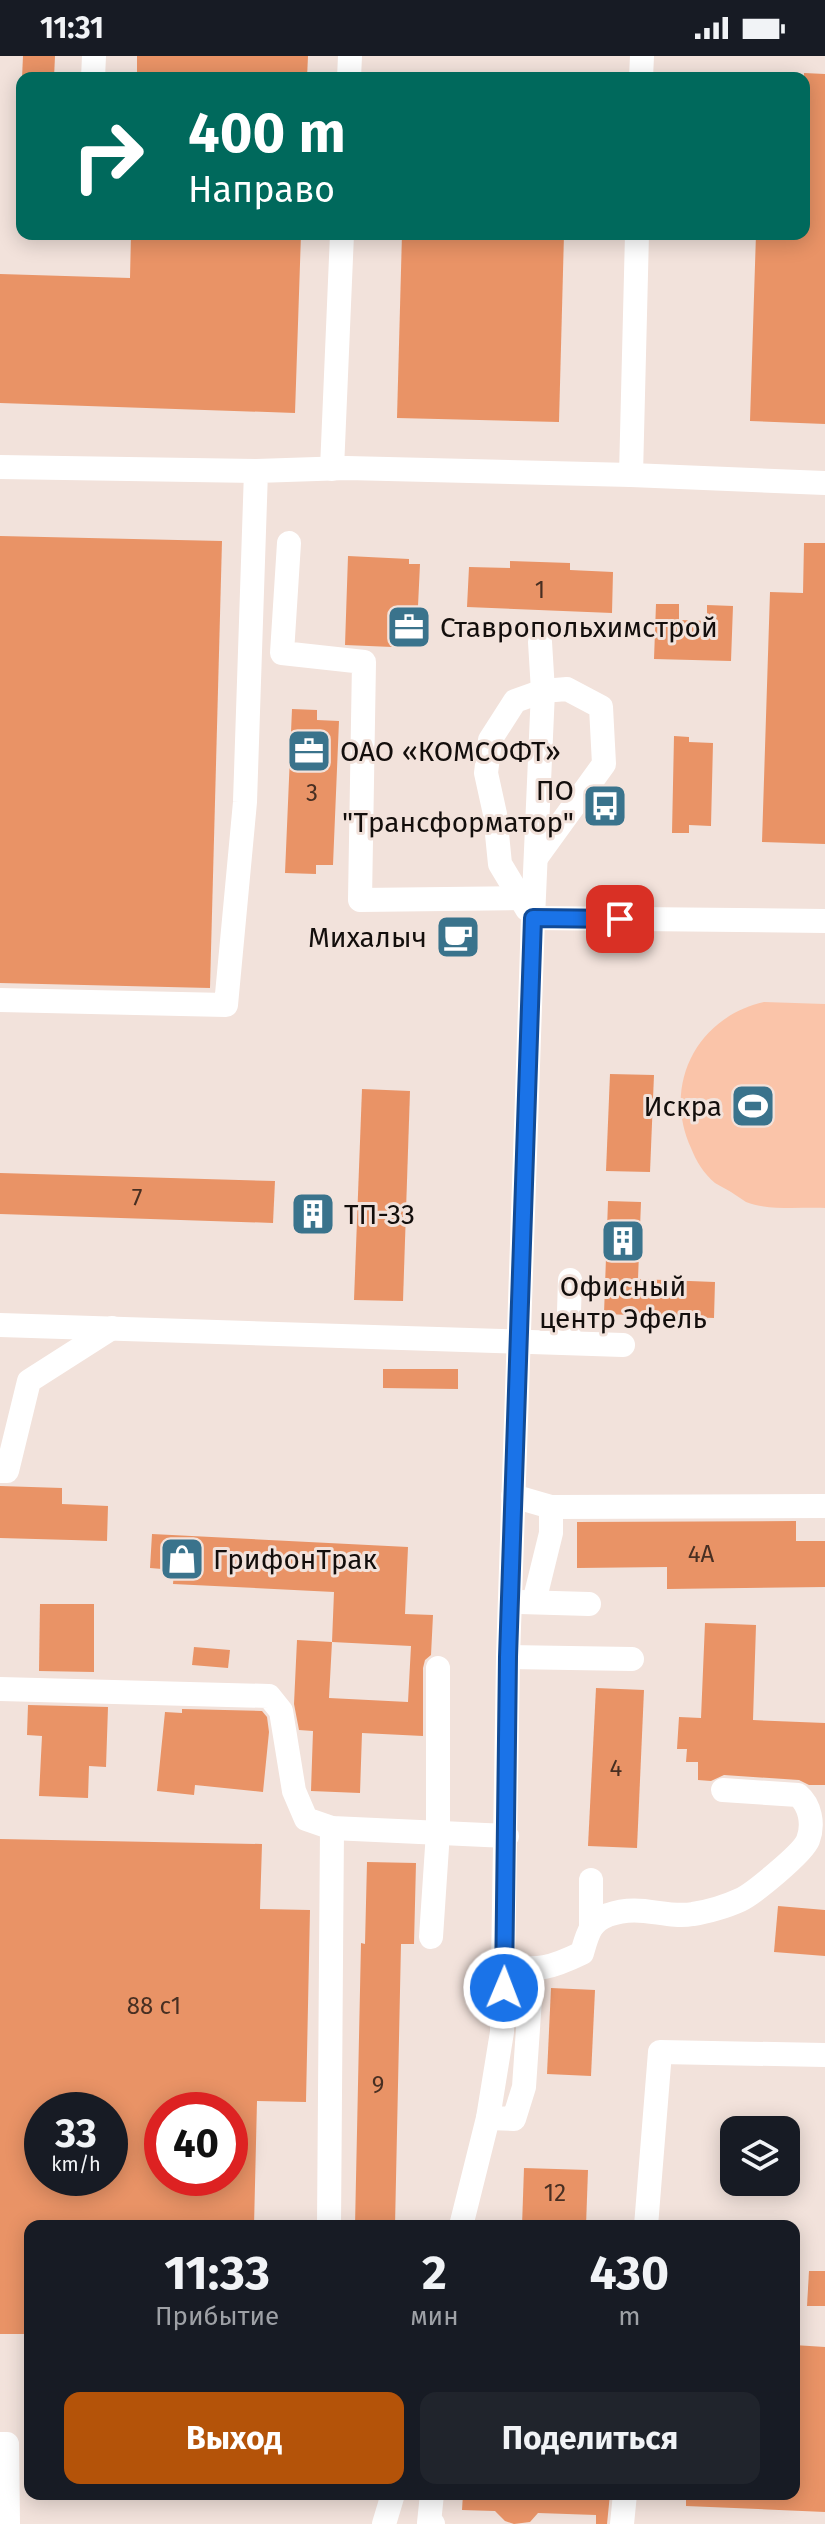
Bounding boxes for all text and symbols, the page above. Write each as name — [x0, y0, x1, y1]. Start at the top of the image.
text: 11:31 — [40, 10, 104, 46]
text: 400 m — [188, 100, 346, 167]
icon: right — [56, 104, 160, 208]
text: Направо — [188, 168, 335, 212]
house number: 1 — [535, 576, 545, 604]
office icon: Ставропольхимстрой — [385, 603, 433, 651]
place label: Ставропольхимстрой — [440, 611, 718, 644]
office icon: ОАО «КОМСОФТ» — [285, 727, 333, 775]
place label: ОАО «КОМСОФТ» — [340, 735, 561, 768]
place label: ПО "Трансформатор" — [342, 774, 574, 839]
house number: 3 — [306, 779, 318, 807]
bus stop icon: ПО "Трансформатор" — [581, 782, 629, 830]
pin — [586, 885, 654, 953]
icon: arrive — [598, 897, 642, 941]
cafe icon: Михалыч — [434, 913, 482, 961]
place label: Михалыч — [308, 921, 427, 954]
sports icon: Искра — [729, 1082, 777, 1130]
place label: Искра — [643, 1090, 722, 1123]
house number: 7 — [132, 1184, 142, 1212]
building icon: ТП-33 — [289, 1190, 337, 1238]
place label: ТП-33 — [344, 1198, 415, 1231]
building icon: Офисный центр Эфель — [599, 1217, 647, 1265]
place label: Офисный центр Эфель — [539, 1270, 707, 1335]
shop icon: ГрифонТрак — [158, 1535, 206, 1583]
house number: 4А — [688, 1540, 715, 1568]
place label: ГрифонТрак — [213, 1543, 378, 1576]
house number: 4 — [610, 1754, 623, 1782]
position arrow — [462, 1946, 546, 2030]
house number: 88 с1 — [127, 1992, 181, 2020]
house number: 9 — [372, 2071, 384, 2099]
speed limit sign: 40 — [144, 2092, 248, 2196]
text: 33 — [55, 2110, 97, 2158]
map controls — [720, 2116, 800, 2196]
button: layers — [720, 2116, 800, 2196]
text: km/h — [51, 2152, 101, 2176]
house number: 12 — [544, 2179, 566, 2207]
text: 11:33 — [164, 2244, 270, 2302]
text: 2 — [422, 2244, 447, 2302]
text: 430 — [590, 2244, 669, 2302]
text: Прибытие — [155, 2301, 279, 2332]
text: мин — [410, 2301, 459, 2332]
text: m — [618, 2301, 640, 2332]
button: Выход — [64, 2392, 404, 2484]
button: Поделиться — [420, 2392, 760, 2484]

